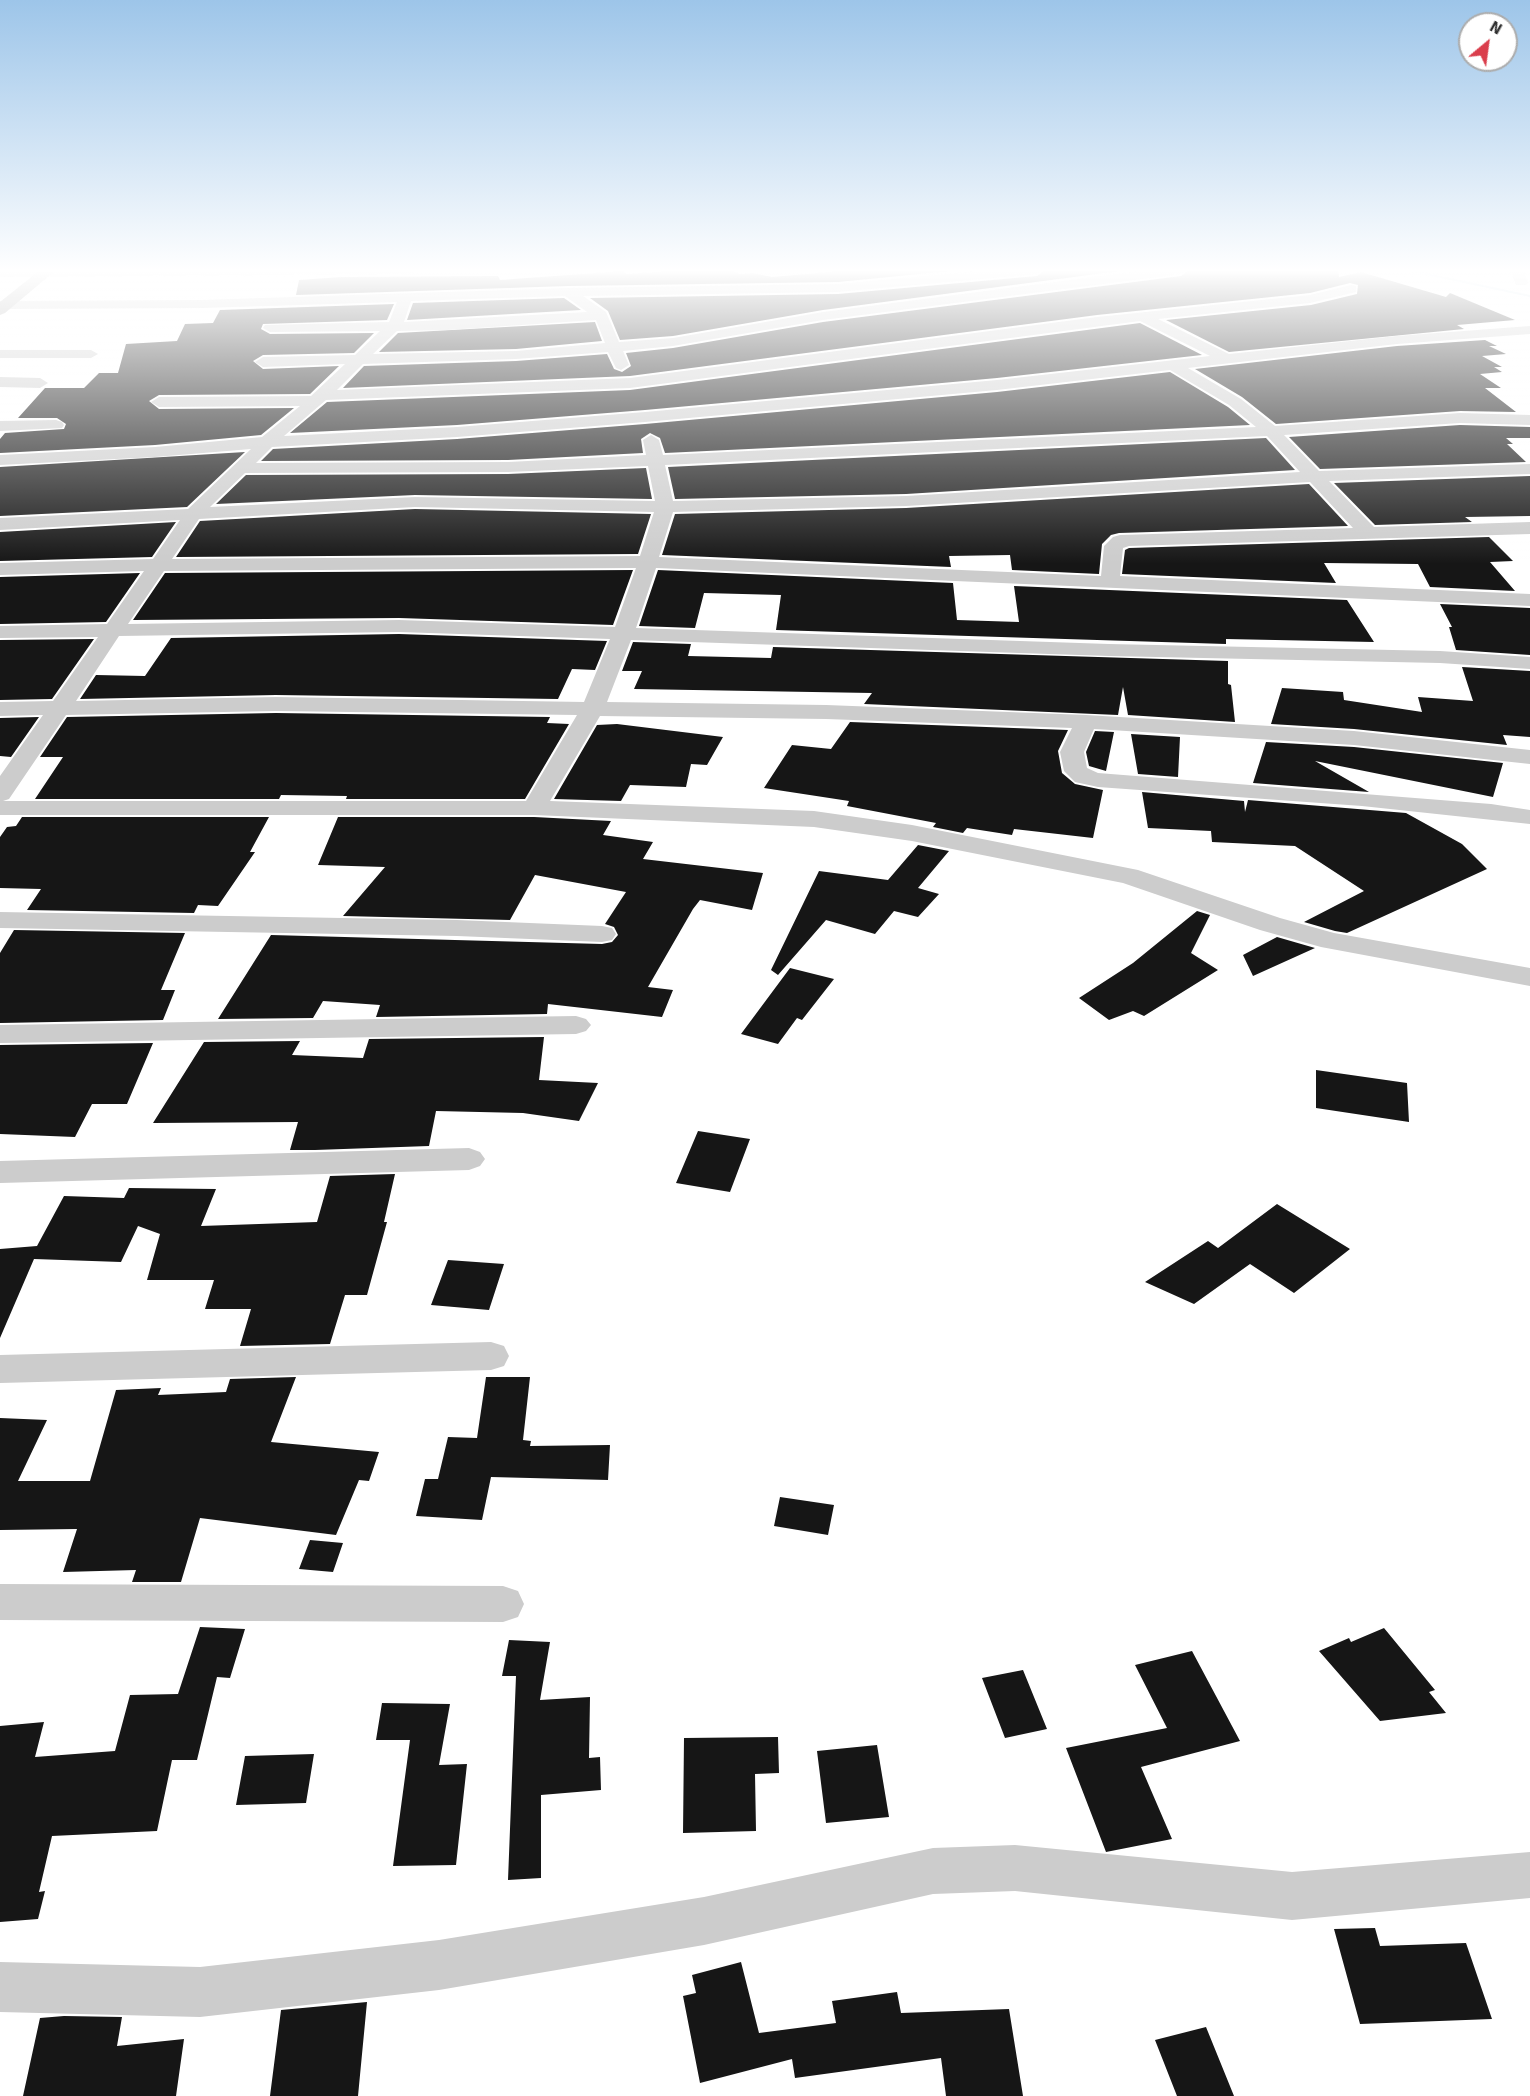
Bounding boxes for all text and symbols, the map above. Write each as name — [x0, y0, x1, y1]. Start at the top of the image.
north arrow — [1458, 12, 1518, 72]
text: N — [1486, 17, 1505, 39]

